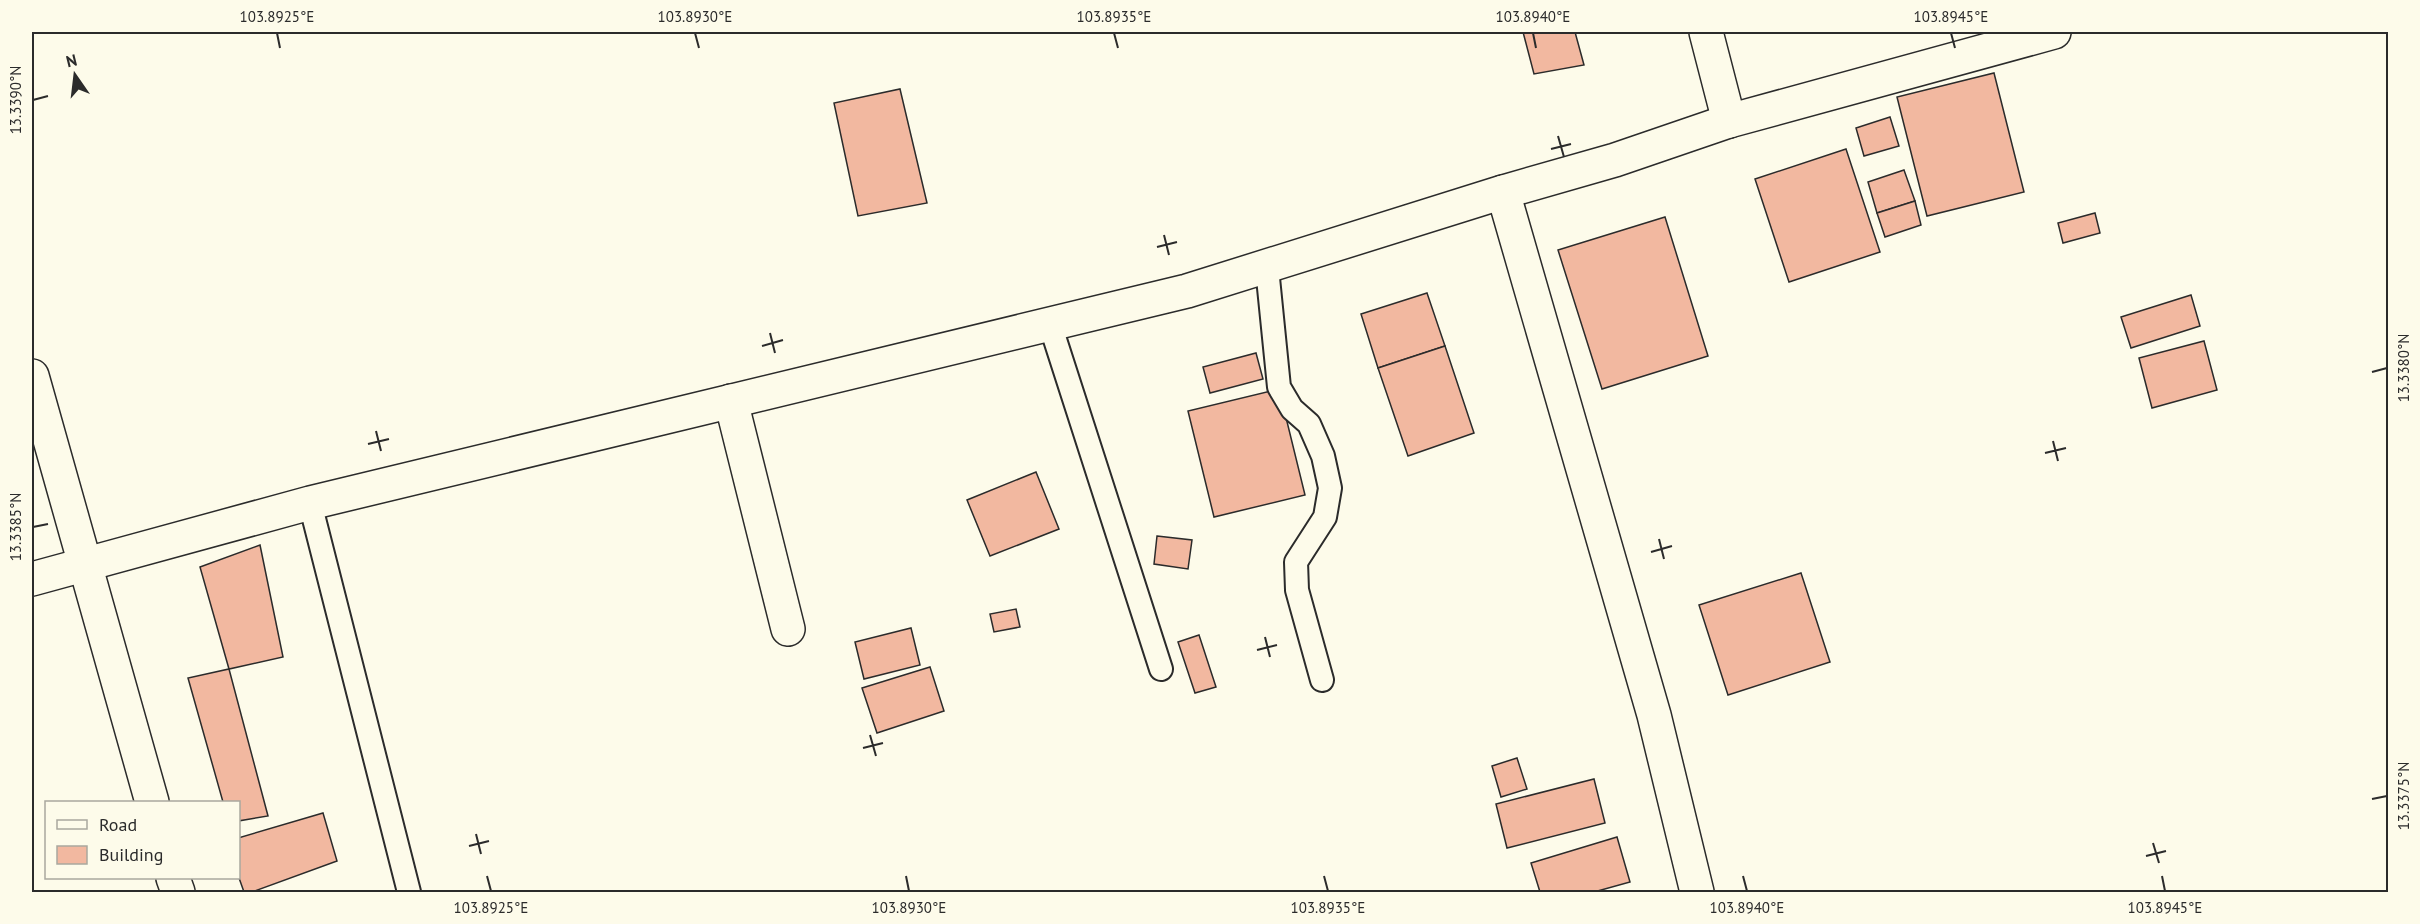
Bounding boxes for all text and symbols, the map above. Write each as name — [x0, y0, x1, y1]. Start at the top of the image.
text: 103.8925°E — [240, 7, 314, 26]
text: 103.8930°E — [658, 7, 732, 26]
text: 103.8935°E — [1077, 7, 1151, 26]
text: 103.8940°E — [1496, 7, 1570, 26]
text: 103.8945°E — [1914, 7, 1988, 26]
north arrow — [45, 45, 105, 105]
text: N — [64, 49, 79, 71]
text: 13.3390°N — [6, 66, 25, 134]
text: 13.3380°N — [2394, 334, 2413, 402]
text: 13.3385°N — [6, 493, 25, 561]
text: 13.3375°N — [2394, 762, 2413, 830]
legend — [45, 801, 240, 879]
text: Road — [99, 813, 137, 836]
text: Building — [99, 843, 163, 866]
text: 103.8925°E — [454, 898, 528, 917]
text: 103.8930°E — [872, 898, 946, 917]
text: 103.8935°E — [1291, 898, 1365, 917]
text: 103.8940°E — [1710, 898, 1784, 917]
text: 103.8945°E — [2128, 898, 2202, 917]

